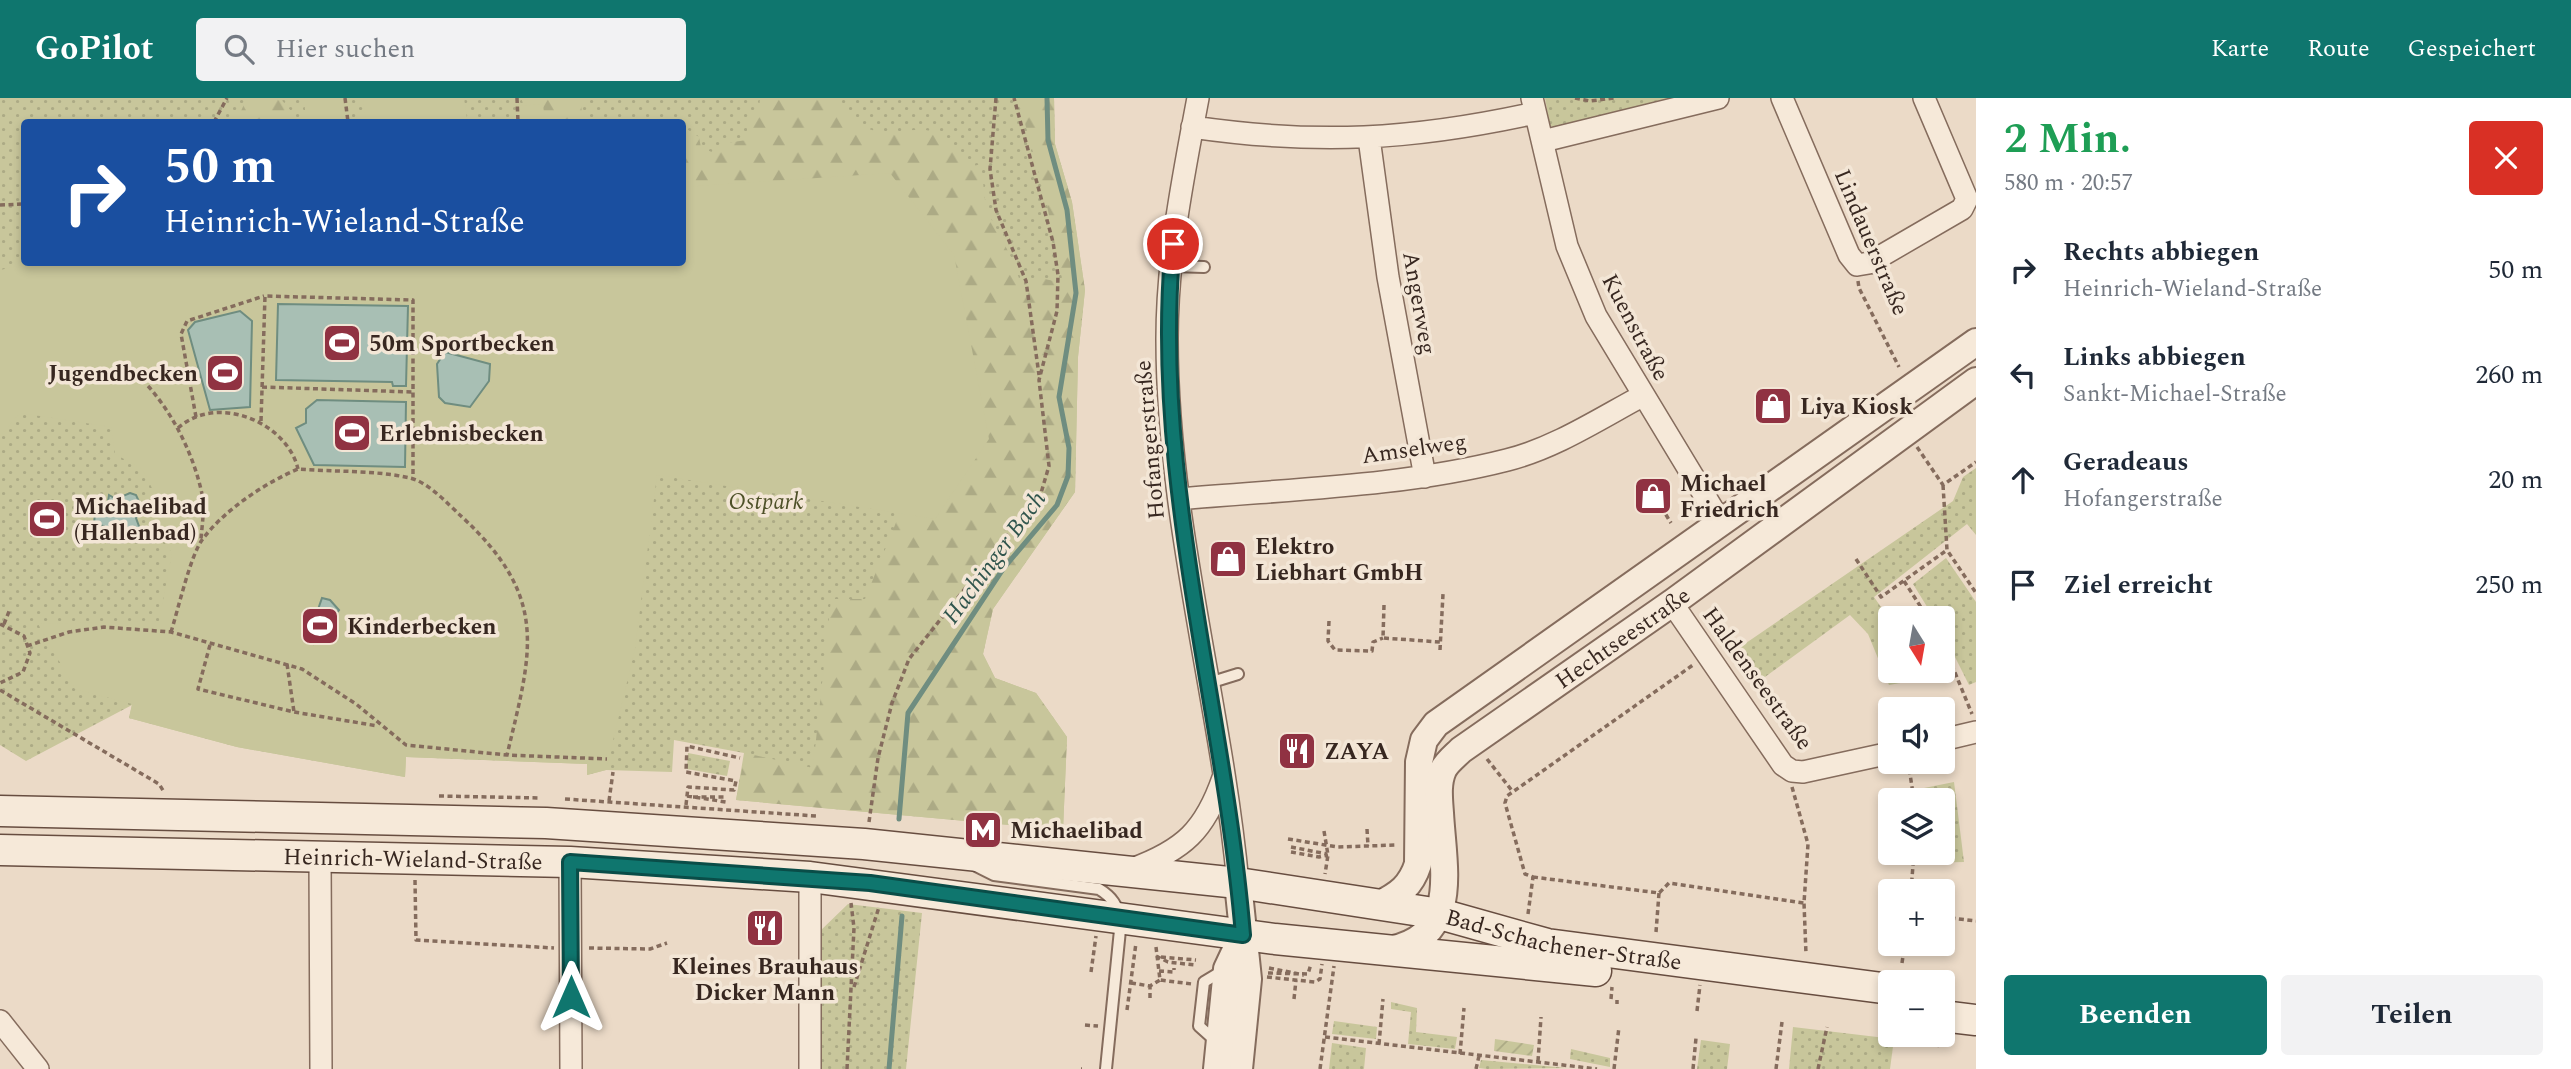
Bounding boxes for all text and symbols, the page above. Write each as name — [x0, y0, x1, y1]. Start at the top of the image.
search box — [196, 18, 686, 81]
text: GoPilot — [35, 24, 154, 74]
text: Hier suchen — [276, 29, 415, 69]
icon: search — [220, 30, 258, 68]
text: Karte — [2211, 31, 2269, 67]
text: Route — [2307, 31, 2370, 67]
text: Gespeichert — [2408, 31, 2536, 67]
text: 2 Min. — [2004, 108, 2131, 171]
button: close — [2469, 121, 2543, 195]
text: 50 m — [164, 130, 275, 205]
icon: right — [49, 147, 140, 238]
street label: Lindauerstraße — [1824, 164, 1917, 321]
text: 580 m · 20:57 — [2004, 166, 2133, 201]
text: Heinrich-Wieland-Straße — [164, 198, 525, 247]
pin — [1143, 214, 1203, 274]
icon: arrive — [1154, 225, 1192, 263]
text: Rechts abbiegen — [2063, 232, 2259, 272]
street label: Angerweg — [1392, 249, 1445, 358]
text: 50 m — [2488, 250, 2543, 290]
icon: right — [2004, 251, 2042, 289]
street label: Kuenstraße — [1592, 268, 1678, 388]
text: Heinrich-Wieland-Straße — [2063, 272, 2322, 307]
sports icon: 50m Sportbecken — [321, 322, 363, 364]
place label: 50m Sportbecken — [369, 327, 555, 362]
text: Links abbiegen — [2063, 337, 2246, 377]
sports icon: Jugendbecken — [204, 352, 246, 394]
text: 260 m — [2475, 355, 2543, 395]
icon: left — [2004, 356, 2042, 394]
place label: Jugendbecken — [48, 357, 198, 392]
street label: Hofangerstraße — [1126, 359, 1175, 521]
text: Sankt-Michael-Straße — [2063, 377, 2287, 412]
shop icon: Liya Kiosk — [1752, 385, 1794, 427]
place label: Liya Kiosk — [1800, 390, 1913, 425]
sports icon: Erlebnisbecken — [331, 412, 373, 454]
place label: Erlebnisbecken — [379, 417, 544, 452]
street label: Amselweg — [1359, 425, 1469, 474]
text: Geradeaus — [2063, 442, 2189, 482]
text: 20 m — [2488, 460, 2543, 500]
icon: ahead — [2004, 461, 2042, 499]
place label: Michael Friedrich — [1680, 467, 1779, 528]
shop icon: Michael Friedrich — [1632, 475, 1674, 517]
text: Hofangerstraße — [2063, 482, 2223, 517]
water label: Hachinger Bach — [934, 484, 1055, 632]
park label: Ostpark — [729, 485, 804, 520]
place label: Michaelibad (Hallenbad) — [74, 490, 207, 551]
sports icon: Michaelibad (Hallenbad) — [26, 498, 68, 540]
place label: Elektro Liebhart GmbH — [1255, 530, 1423, 591]
shop icon: Elektro Liebhart GmbH — [1207, 538, 1249, 580]
text: Ziel erreicht — [2063, 565, 2213, 605]
text: 250 m — [2475, 565, 2543, 605]
icon: arrive — [2004, 566, 2042, 604]
street label: Hechtseestraße — [1548, 579, 1698, 698]
street label: Haldenseestraße — [1693, 600, 1821, 758]
sports icon: Kinderbecken — [299, 605, 341, 647]
north arrow — [1878, 606, 1955, 682]
map controls — [1878, 606, 1955, 1047]
place label: Kinderbecken — [347, 610, 496, 645]
button: sound — [1878, 697, 1955, 774]
restaurant icon: ZAYA — [1276, 730, 1318, 772]
place label: ZAYA — [1324, 735, 1390, 770]
button: layers — [1878, 788, 1955, 865]
metro station icon: Michaelibad — [962, 809, 1004, 851]
place label: Michaelibad — [1010, 814, 1143, 849]
street label: Heinrich-Wieland-Straße — [283, 840, 543, 880]
button: + — [1878, 879, 1955, 956]
street label: Bad-Schachener-Straße — [1441, 900, 1684, 981]
restaurant icon: Kleines Brauhaus Dicker Mann — [744, 907, 786, 949]
place label: Kleines Brauhaus Dicker Mann — [672, 950, 858, 1011]
position arrow — [534, 960, 608, 1034]
button: − — [1878, 970, 1955, 1047]
button: Beenden — [2004, 975, 2267, 1055]
button: Teilen — [2281, 975, 2543, 1055]

